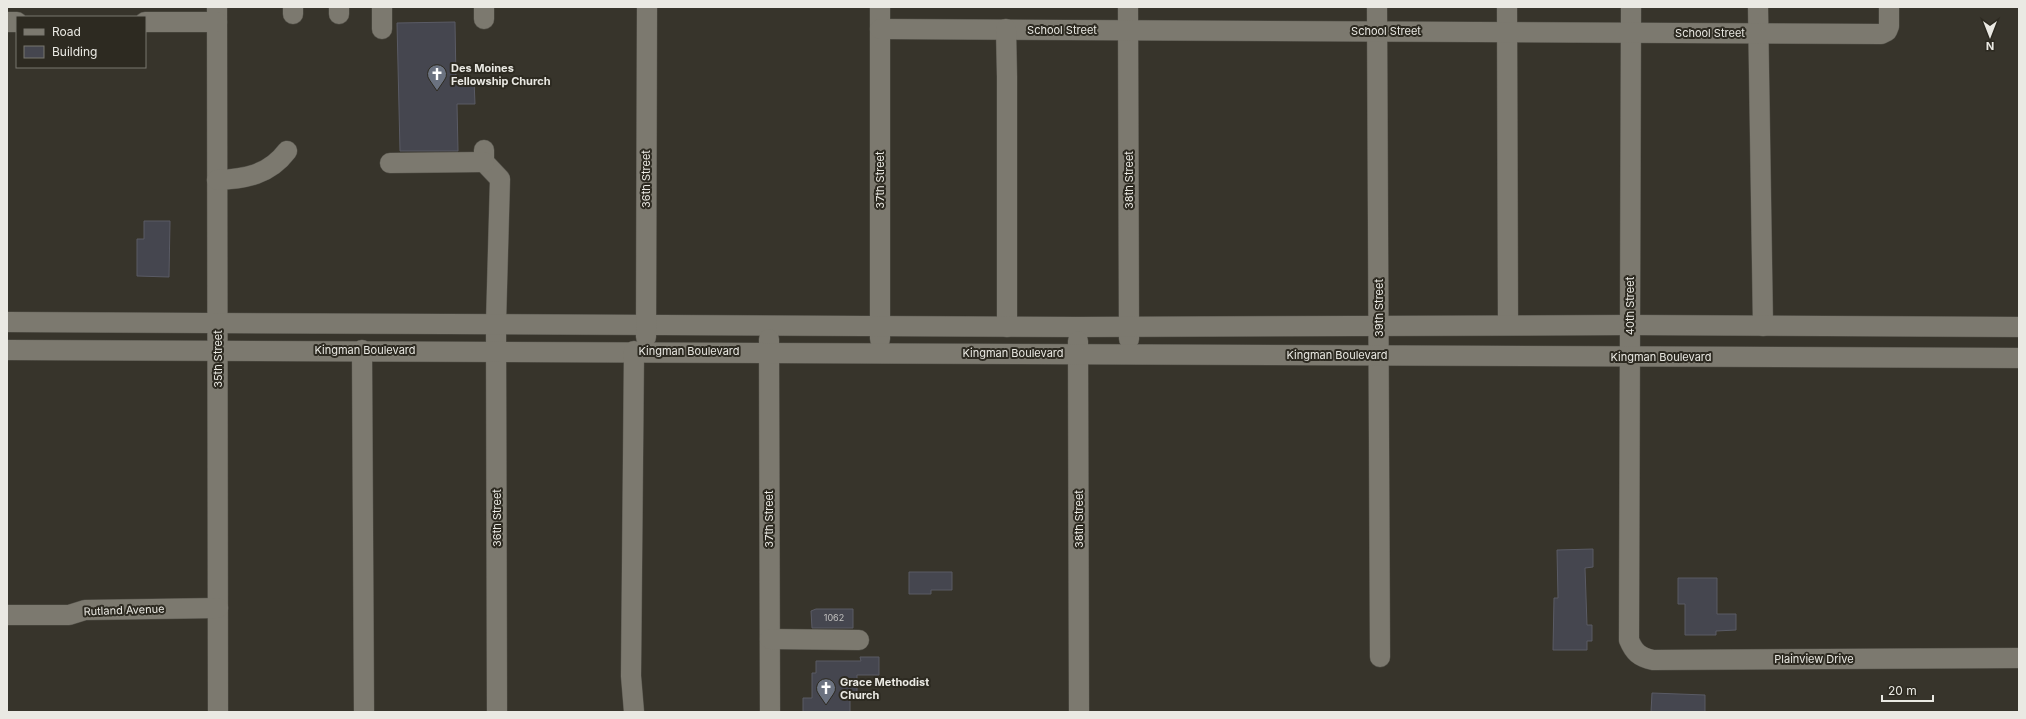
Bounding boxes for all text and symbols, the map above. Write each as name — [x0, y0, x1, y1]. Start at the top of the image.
legend — [16, 16, 146, 68]
north arrow — [1970, 16, 2010, 56]
street label: School Street — [1027, 23, 1097, 37]
text: Road — [52, 24, 81, 39]
street label: School Street — [1351, 24, 1421, 38]
street label: School Street — [1675, 26, 1745, 40]
text: N — [1986, 39, 1994, 53]
text: Building — [52, 44, 97, 59]
place label: Des Moines Fellowship Church — [451, 61, 551, 88]
church icon: Des Moines Fellowship Church — [426, 63, 448, 91]
street label: 36th Street — [639, 150, 653, 208]
street label: 37th Street — [873, 151, 887, 209]
street label: 38th Street — [1122, 151, 1136, 209]
street label: 40th Street — [1623, 276, 1637, 335]
street label: 39th Street — [1372, 279, 1386, 337]
street label: 35th Street — [211, 330, 225, 388]
street label: Kingman Boulevard — [314, 343, 416, 357]
street label: Kingman Boulevard — [638, 344, 740, 358]
street label: Kingman Boulevard — [962, 346, 1064, 360]
street label: Kingman Boulevard — [1286, 348, 1388, 362]
street label: Kingman Boulevard — [1610, 350, 1712, 364]
street label: 36th Street — [490, 489, 504, 547]
street label: 37th Street — [762, 490, 776, 548]
street label: 38th Street — [1072, 490, 1086, 548]
street label: Rutland Avenue — [83, 602, 165, 618]
house number: 1062 — [824, 612, 844, 623]
street label: Plainview Drive — [1774, 652, 1854, 666]
place label: Grace Methodist Church — [840, 675, 929, 702]
church icon: Grace Methodist Church — [815, 677, 837, 705]
scale bar — [1882, 677, 1933, 703]
text: 20 m — [1888, 683, 1917, 698]

